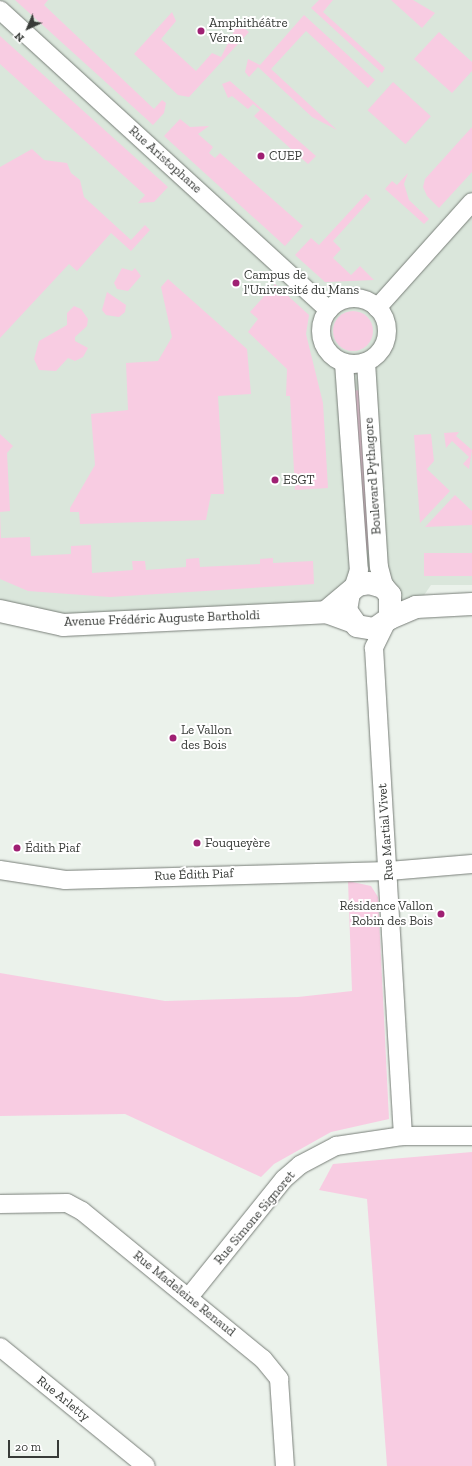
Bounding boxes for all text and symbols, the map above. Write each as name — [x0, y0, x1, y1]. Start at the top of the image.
north arrow — [8, 8, 48, 48]
place label: Amphithéâtre Véron — [209, 16, 288, 47]
marker: Amphithéâtre Véron — [196, 26, 206, 36]
text: N — [12, 29, 27, 45]
street label: Rue Aristophane — [125, 123, 205, 197]
place label: CUEP — [269, 148, 302, 164]
marker: CUEP — [256, 151, 266, 161]
place label: Campus de l'Université du Mans — [244, 268, 359, 299]
marker: Campus de l'Université du Mans — [231, 278, 241, 288]
street label: Boulevard Pythagore — [361, 417, 385, 535]
place label: ESGT — [283, 472, 315, 488]
marker: ESGT — [270, 475, 280, 485]
street label: Avenue Frédéric Auguste Bartholdi — [64, 608, 260, 630]
place label: Le Vallon des Bois — [181, 723, 232, 754]
marker: Le Vallon des Bois — [168, 733, 178, 743]
street label: Rue Martial Vivet — [375, 783, 397, 881]
place label: Fouqueyère — [205, 835, 270, 851]
marker: Fouqueyère — [192, 838, 202, 848]
place label: Édith Piaf — [25, 840, 80, 856]
marker: Édith Piaf — [12, 843, 22, 853]
street label: Rue Édith Piaf — [154, 866, 234, 884]
place label: Résidence Vallon Robin des Bois — [339, 899, 433, 930]
marker: Résidence Vallon Robin des Bois — [436, 909, 446, 919]
street label: Rue Simone Signoret — [211, 1168, 299, 1268]
street label: Rue Madeleine Renaud — [130, 1248, 238, 1340]
street label: Rue Arletty — [33, 1373, 93, 1425]
scale bar — [10, 1432, 61, 1458]
text: 20 m — [15, 1440, 41, 1454]

